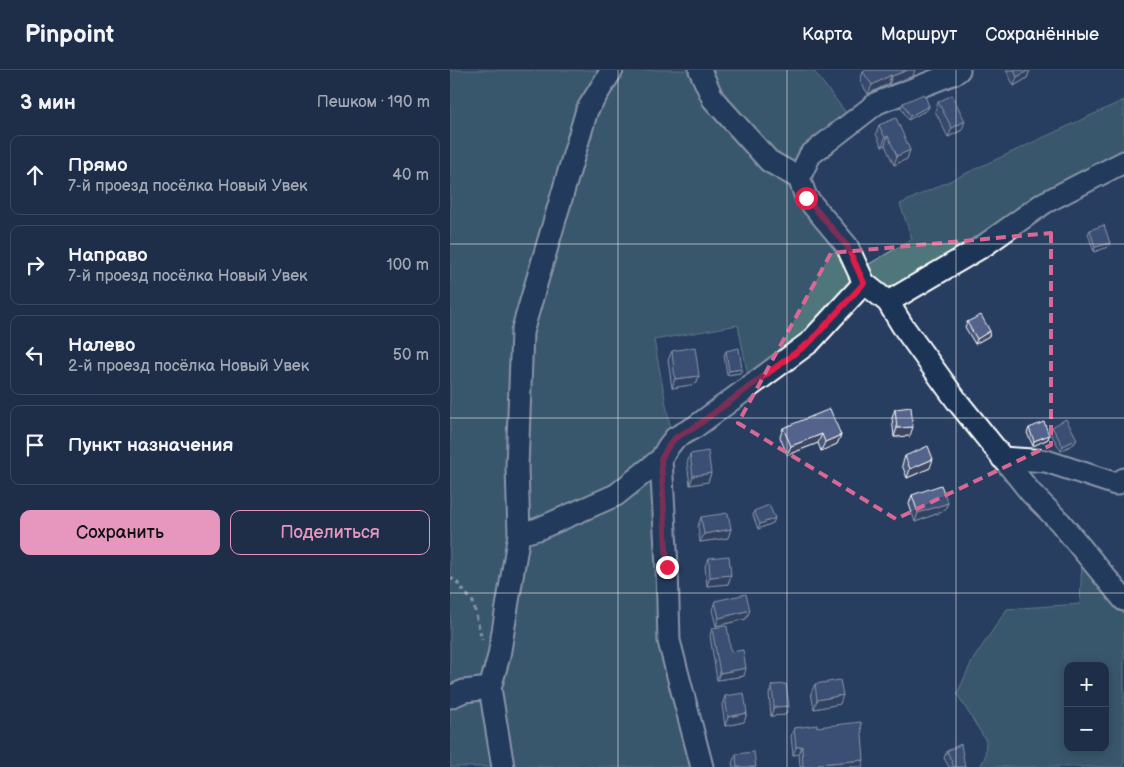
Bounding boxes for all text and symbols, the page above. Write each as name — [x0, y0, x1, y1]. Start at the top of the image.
text: Pinpoint — [25, 20, 114, 49]
text: Карта — [802, 24, 853, 45]
text: Маршрут — [881, 24, 957, 45]
text: Сохранённые — [985, 24, 1099, 45]
text: 3 мин — [20, 90, 76, 115]
text: Пешком · 190 m — [317, 93, 430, 112]
text: Прямо — [68, 154, 128, 177]
icon: ahead — [21, 161, 49, 189]
text: 40 m — [392, 166, 429, 185]
text: 7-й проезд посёлка Новый Увек — [68, 177, 308, 196]
route start — [795, 187, 818, 210]
text: Направо — [68, 244, 148, 267]
icon: right — [21, 251, 49, 279]
text: 100 m — [386, 256, 429, 275]
text: 7-й проезд посёлка Новый Увек — [68, 267, 308, 286]
text: Налево — [68, 334, 135, 357]
icon: left — [21, 341, 49, 369]
text: 50 m — [393, 346, 429, 365]
text: 2-й проезд посёлка Новый Увек — [68, 357, 309, 376]
icon: arrive — [21, 431, 49, 459]
text: Пункт назначения — [68, 434, 233, 457]
button: Сохранить — [20, 510, 220, 555]
button: Поделиться — [230, 510, 430, 555]
route end — [656, 556, 679, 579]
map controls — [1064, 662, 1109, 752]
button: + — [1064, 662, 1109, 707]
button: − — [1064, 707, 1109, 752]

